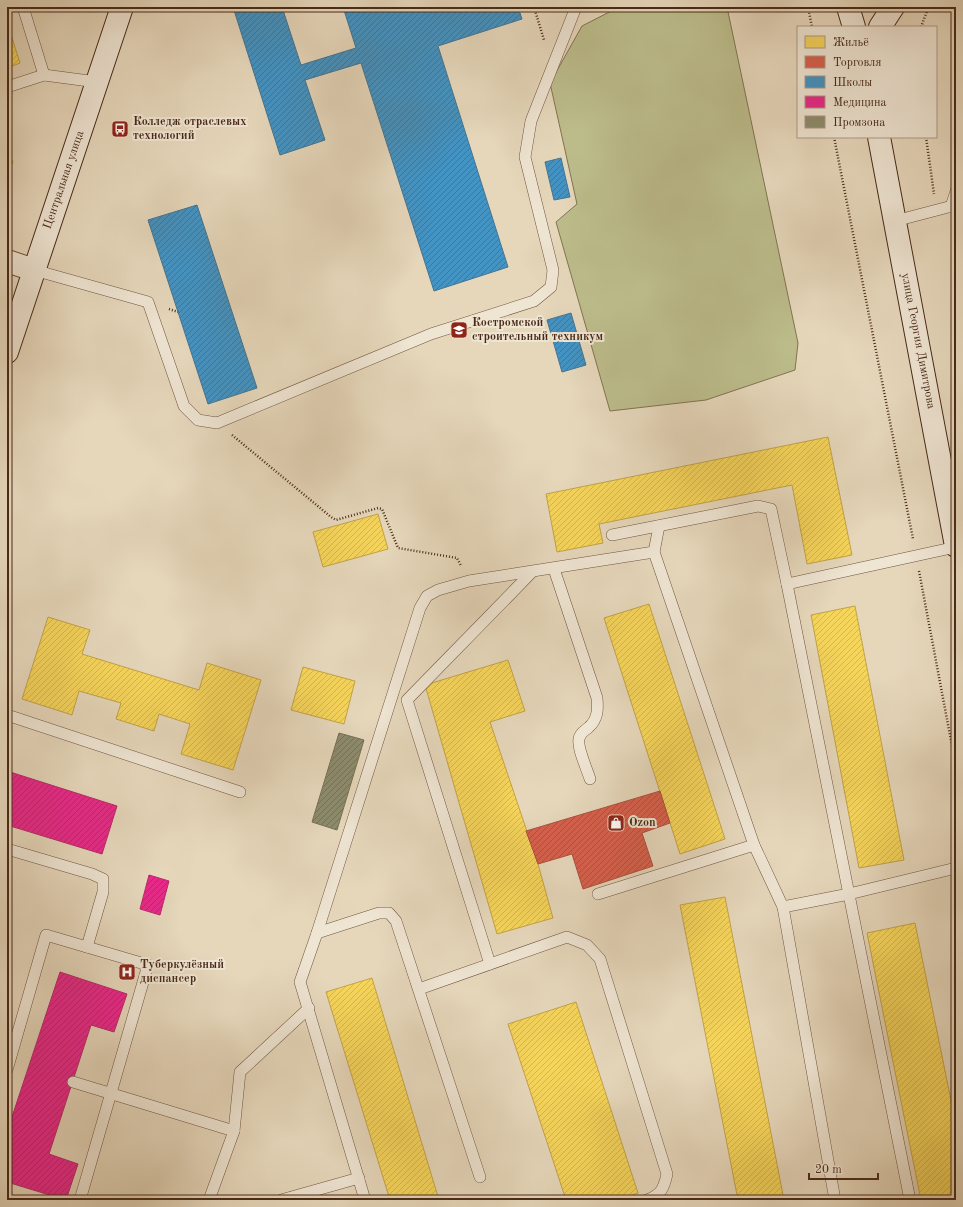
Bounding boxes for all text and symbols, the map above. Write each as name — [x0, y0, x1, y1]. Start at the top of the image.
legend — [797, 26, 937, 138]
text: Жильё — [833, 37, 869, 49]
text: Торговля — [833, 57, 882, 69]
text: Школы — [833, 77, 872, 89]
text: Медицина — [833, 97, 887, 109]
place label: Колледж отраслевых технологий — [133, 116, 246, 142]
text: Промзона — [833, 117, 885, 129]
bus stop icon: Колледж отраслевых технологий — [110, 119, 130, 139]
street label: Центральная улица — [42, 129, 87, 231]
street label: улица Георгия Димитрова — [899, 272, 937, 410]
place label: Костромской строительный техникум — [472, 317, 604, 343]
school or university icon: Костромской строительный техникум — [449, 320, 469, 340]
shop icon: Ozon — [606, 813, 626, 833]
place label: Ozon — [629, 817, 656, 829]
place label: Туберкулёзный диспансер — [140, 959, 224, 985]
hospital icon: Туберкулёзный диспансер — [117, 962, 137, 982]
scale bar — [809, 1155, 878, 1181]
text: 20 m — [815, 1164, 842, 1176]

